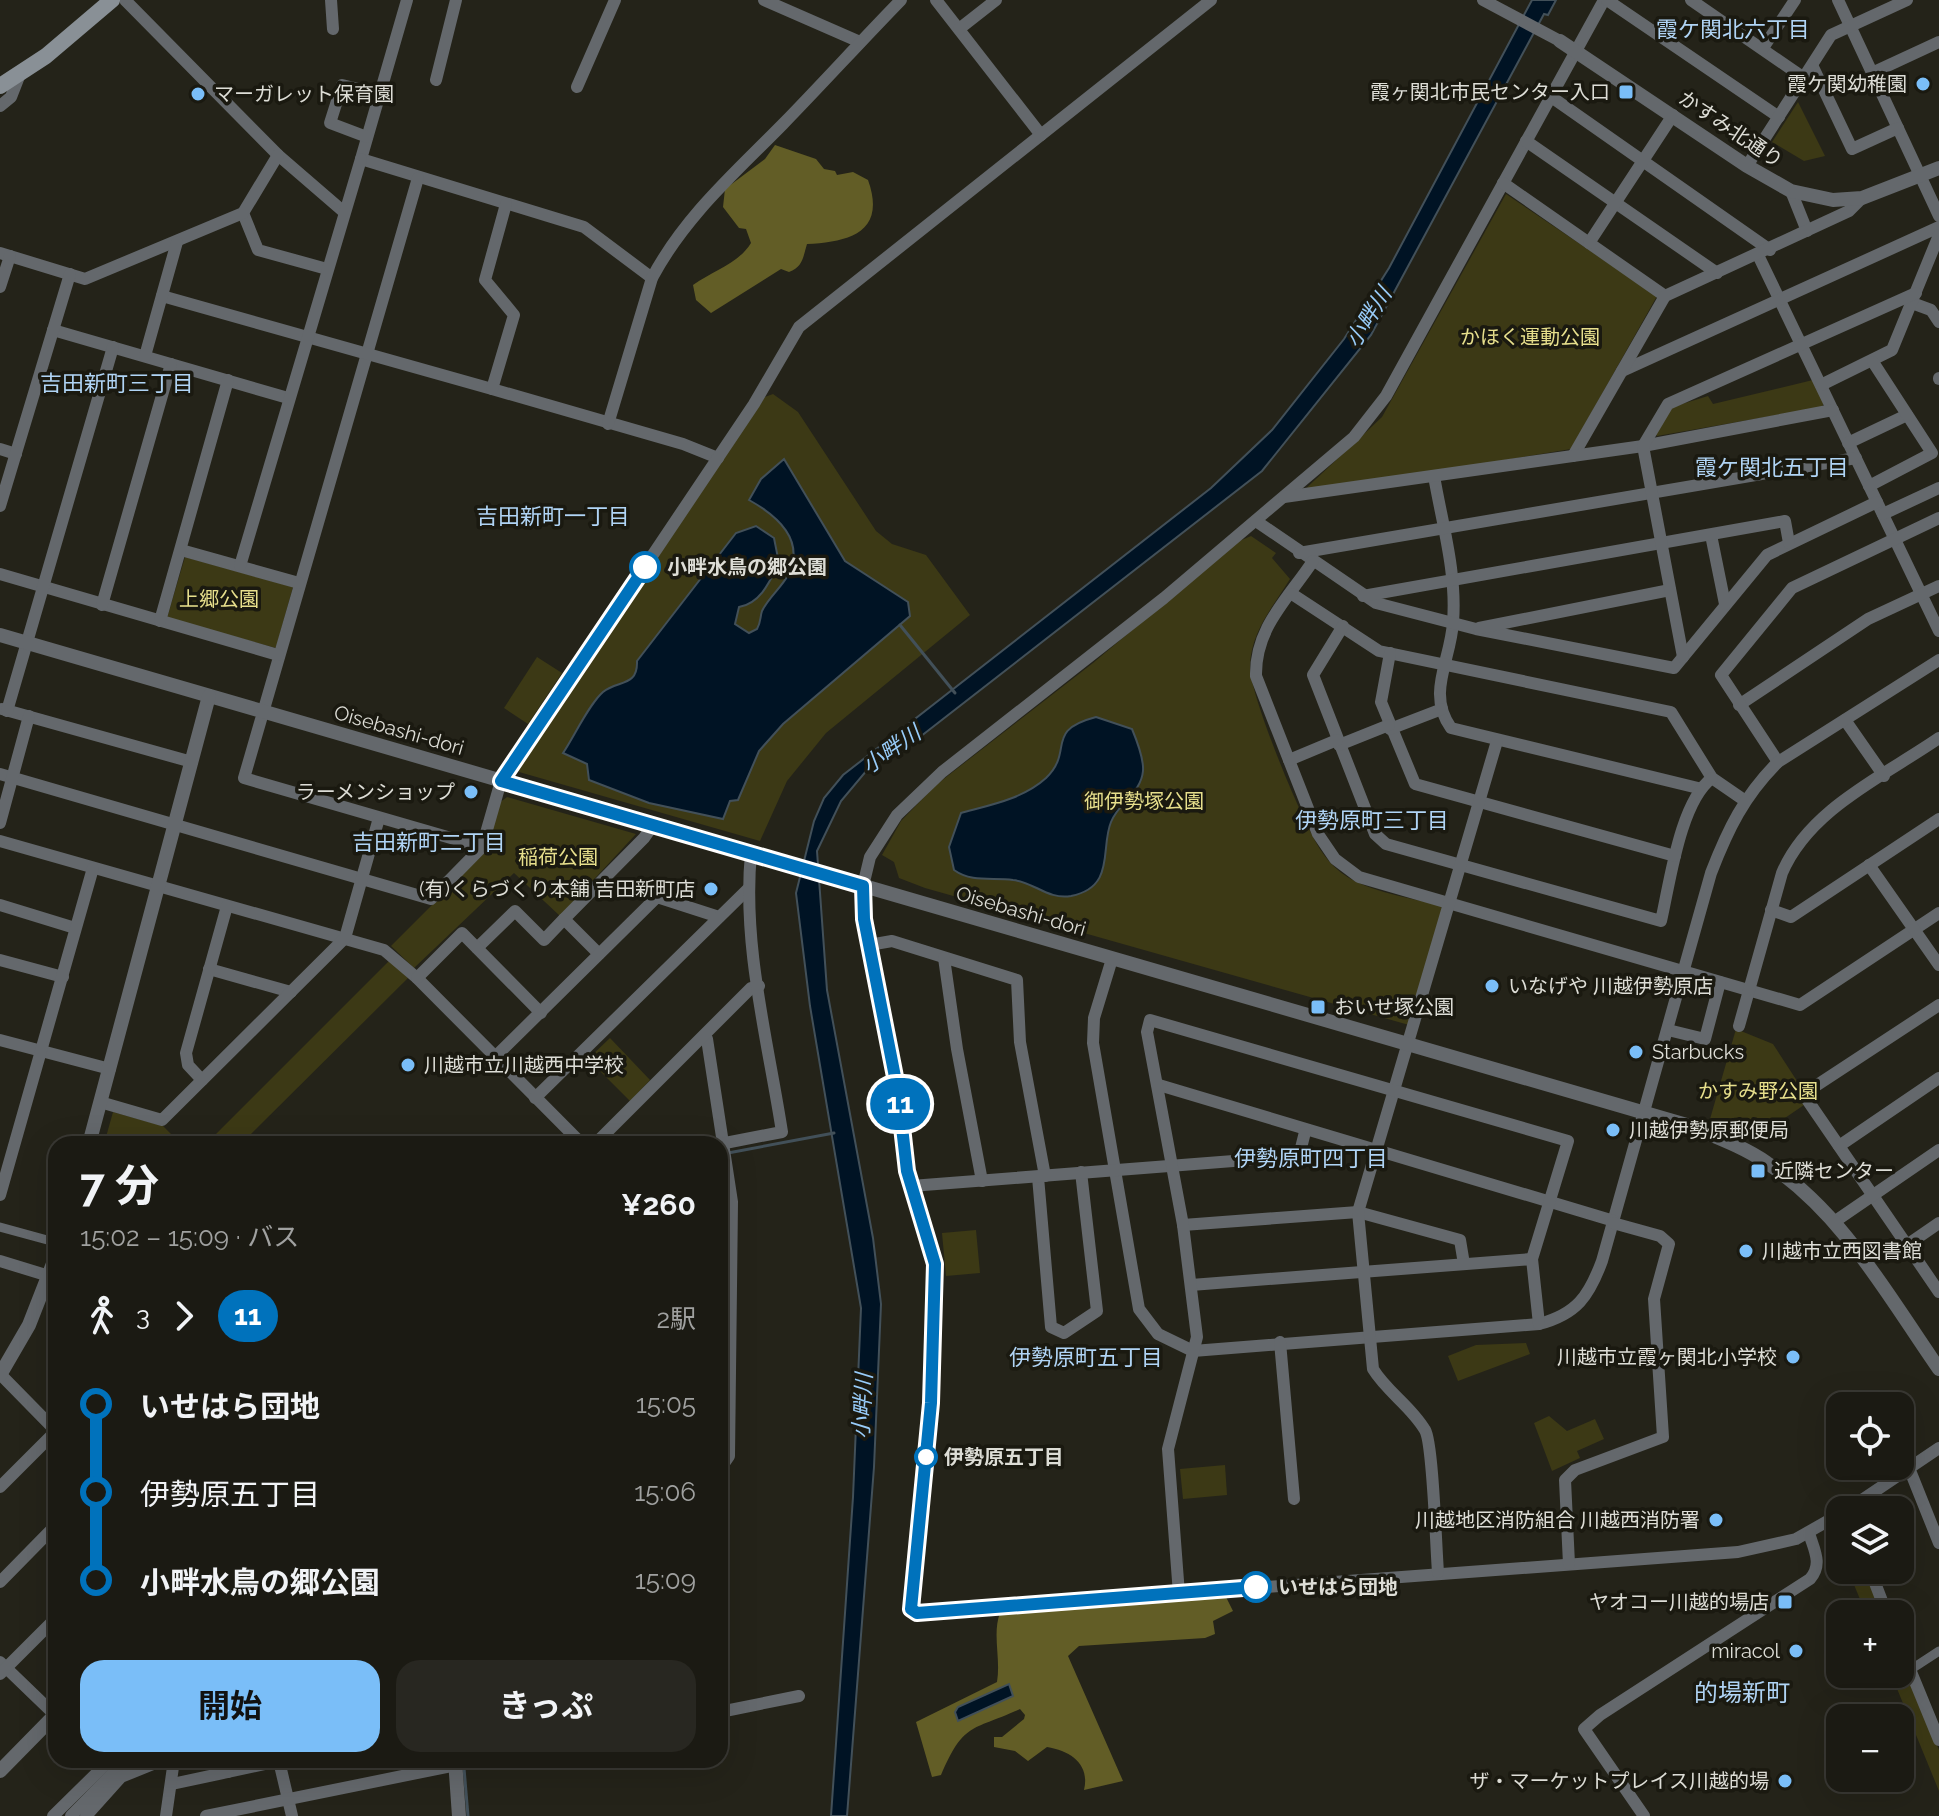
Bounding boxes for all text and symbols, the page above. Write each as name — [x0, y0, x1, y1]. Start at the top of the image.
district label: 霞ケ関北六丁目 — [1656, 16, 1810, 42]
place label: 霞ケ関幼稚園 — [1787, 72, 1907, 96]
marker: 霞ケ関幼稚園 — [1914, 75, 1932, 93]
place label: 霞ヶ関北市民センター入口 — [1370, 80, 1610, 104]
place label: マーガレット保育園 — [214, 82, 394, 106]
marker: 霞ヶ関北市民センター入口 — [1617, 83, 1635, 101]
marker: マーガレット保育園 — [189, 85, 207, 103]
street label: かすみ北通り — [1675, 85, 1787, 173]
water label: 小畔川 — [1339, 280, 1398, 352]
park label: かほく運動公園 — [1460, 325, 1600, 349]
district label: 吉田新町三丁目 — [40, 370, 194, 396]
district label: 霞ケ関北五丁目 — [1695, 454, 1849, 480]
district label: 吉田新町一丁目 — [476, 503, 630, 529]
marker: 小畔水鳥の郷公園 — [630, 552, 660, 582]
place label: 小畔水鳥の郷公園 — [667, 555, 827, 579]
park label: 上郷公園 — [179, 587, 259, 611]
street label: Oisebashi-dori — [331, 700, 467, 760]
water label: 小畔川 — [857, 718, 927, 779]
place label: ラーメンショップ — [296, 780, 455, 804]
marker: ラーメンショップ — [462, 783, 480, 801]
park label: 御伊勢塚公園 — [1084, 789, 1204, 813]
district label: 伊勢原町三丁目 — [1295, 807, 1449, 833]
district label: 吉田新町二丁目 — [352, 829, 506, 855]
park label: 稲荷公園 — [518, 845, 598, 869]
place label: (有)くらづくり本舗 吉田新町店 — [419, 877, 695, 901]
marker: (有)くらづくり本舗 吉田新町店 — [702, 880, 720, 898]
street label: Oisebashi-dori — [953, 881, 1089, 941]
place label: いなげや 川越伊勢原店 — [1508, 974, 1713, 998]
marker: いなげや 川越伊勢原店 — [1483, 977, 1501, 995]
place label: おいせ塚公園 — [1334, 995, 1454, 1019]
marker: おいせ塚公園 — [1309, 998, 1327, 1016]
place label: Starbucks — [1652, 1040, 1744, 1064]
marker: Starbucks — [1627, 1043, 1645, 1061]
place label: 川越市立川越西中学校 — [424, 1053, 624, 1077]
marker: 川越市立川越西中学校 — [399, 1056, 417, 1074]
line badge: 11 — [864, 1078, 936, 1130]
park label: かすみ野公園 — [1698, 1079, 1818, 1103]
text: 11 — [886, 1087, 914, 1120]
place label: 川越伊勢原郵便局 — [1629, 1118, 1789, 1142]
marker: 川越伊勢原郵便局 — [1604, 1121, 1622, 1139]
district label: 伊勢原町四丁目 — [1234, 1145, 1388, 1171]
place label: 近隣センター — [1774, 1159, 1894, 1183]
text: 7 分 — [80, 1160, 159, 1211]
marker: 近隣センター — [1749, 1162, 1767, 1180]
text: ¥260 — [621, 1187, 696, 1222]
text: 15:02 – 15:09 · バス — [80, 1222, 299, 1252]
place label: 川越市立西図書館 — [1762, 1239, 1922, 1263]
marker: 川越市立西図書館 — [1737, 1242, 1755, 1260]
icon: walk — [80, 1294, 124, 1338]
icon: forward — [162, 1294, 206, 1338]
text: 11 — [234, 1299, 262, 1332]
text: 3 — [136, 1301, 150, 1331]
text: 2駅 — [656, 1304, 696, 1334]
district label: 伊勢原町五丁目 — [1009, 1344, 1163, 1370]
place label: 川越市立霞ヶ関北小学校 — [1557, 1345, 1777, 1369]
marker: 川越市立霞ヶ関北小学校 — [1784, 1348, 1802, 1366]
water label: 小畔川 — [847, 1370, 877, 1440]
text: いせはら団地 — [140, 1389, 320, 1424]
text: 15:05 — [636, 1389, 696, 1419]
map controls — [1826, 1392, 1914, 1792]
button: locate — [1826, 1392, 1914, 1480]
place label: 伊勢原五丁目 — [944, 1445, 1064, 1469]
marker: 伊勢原五丁目 — [915, 1446, 937, 1468]
text: 伊勢原五丁目 — [140, 1477, 320, 1512]
text: 15:06 — [634, 1477, 696, 1507]
button: layers — [1826, 1496, 1914, 1584]
place label: 川越地区消防組合 川越西消防署 — [1415, 1508, 1700, 1532]
marker: 川越地区消防組合 川越西消防署 — [1707, 1511, 1725, 1529]
text: 小畔水鳥の郷公園 — [140, 1565, 380, 1600]
text: 15:09 — [635, 1565, 696, 1595]
marker: いせはら団地 — [1241, 1572, 1271, 1602]
place label: いせはら団地 — [1278, 1575, 1398, 1599]
place label: ヤオコー川越的場店 — [1589, 1590, 1769, 1614]
marker: ヤオコー川越的場店 — [1776, 1593, 1794, 1611]
button: + — [1826, 1600, 1914, 1688]
place label: miracol — [1711, 1639, 1781, 1663]
marker: miracol — [1787, 1642, 1805, 1660]
button: 開始 — [80, 1660, 380, 1752]
button: きっぷ — [396, 1660, 696, 1752]
district label: 的場新町 — [1694, 1678, 1790, 1707]
button: − — [1826, 1704, 1914, 1792]
place label: ザ・マーケットプレイス川越的場 — [1470, 1769, 1769, 1793]
marker: ザ・マーケットプレイス川越的場 — [1776, 1772, 1794, 1790]

